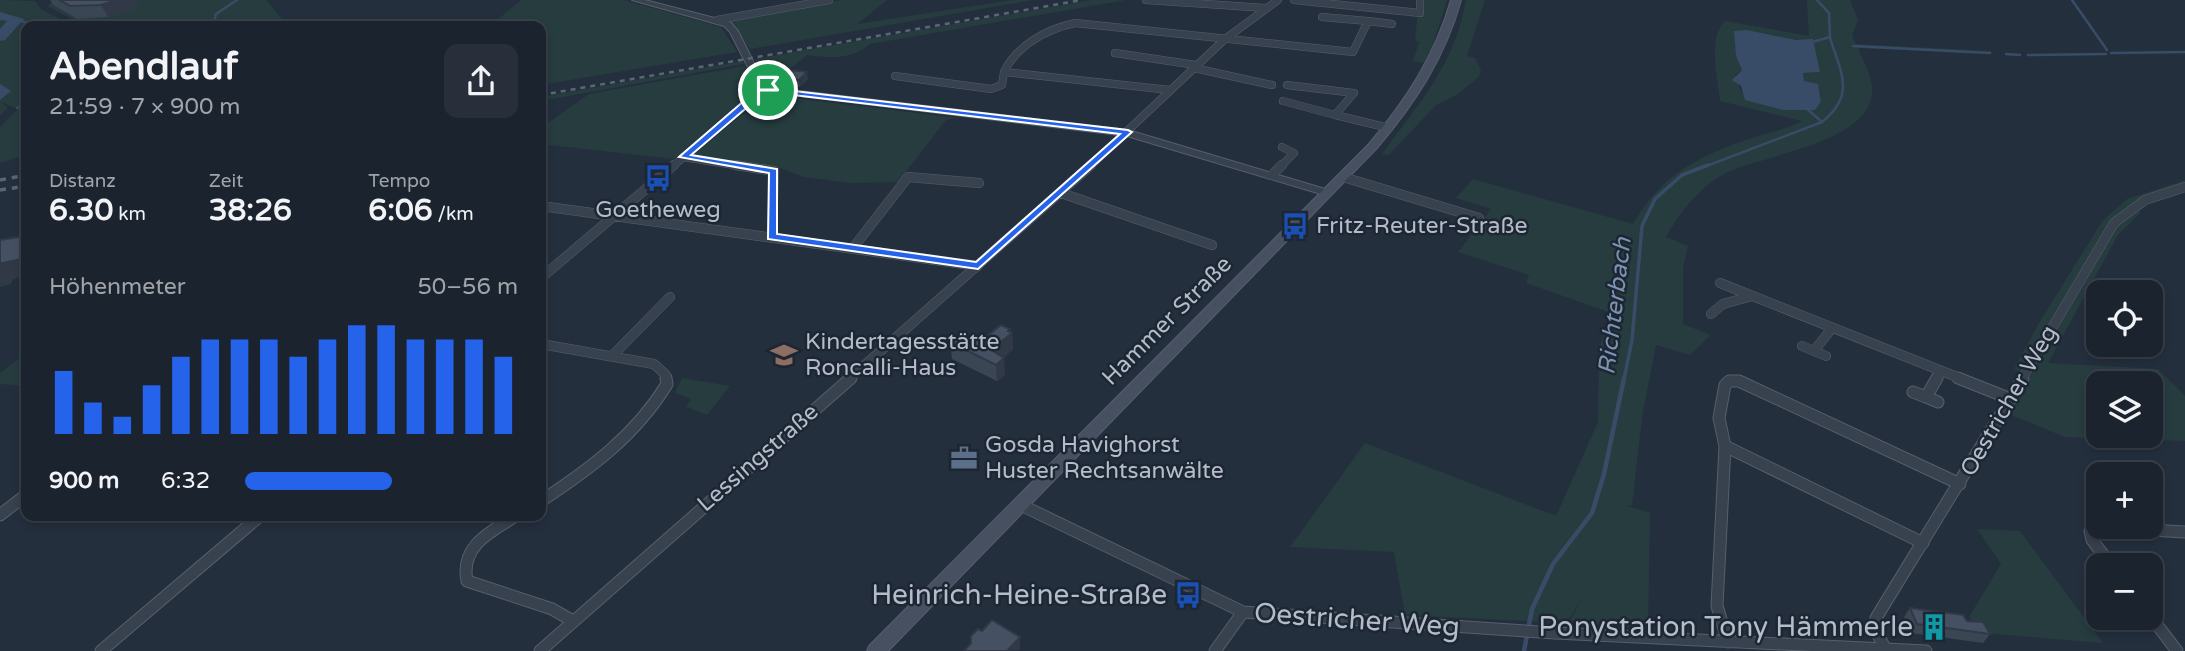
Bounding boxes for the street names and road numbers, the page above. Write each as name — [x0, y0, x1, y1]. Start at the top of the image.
street label: Hammer Straße — [1096, 250, 1238, 392]
street label: Oestricher Weg — [1955, 321, 2063, 481]
street label: Lessingstraße — [692, 398, 824, 518]
street label: Oestricher Weg — [1253, 596, 1461, 644]

